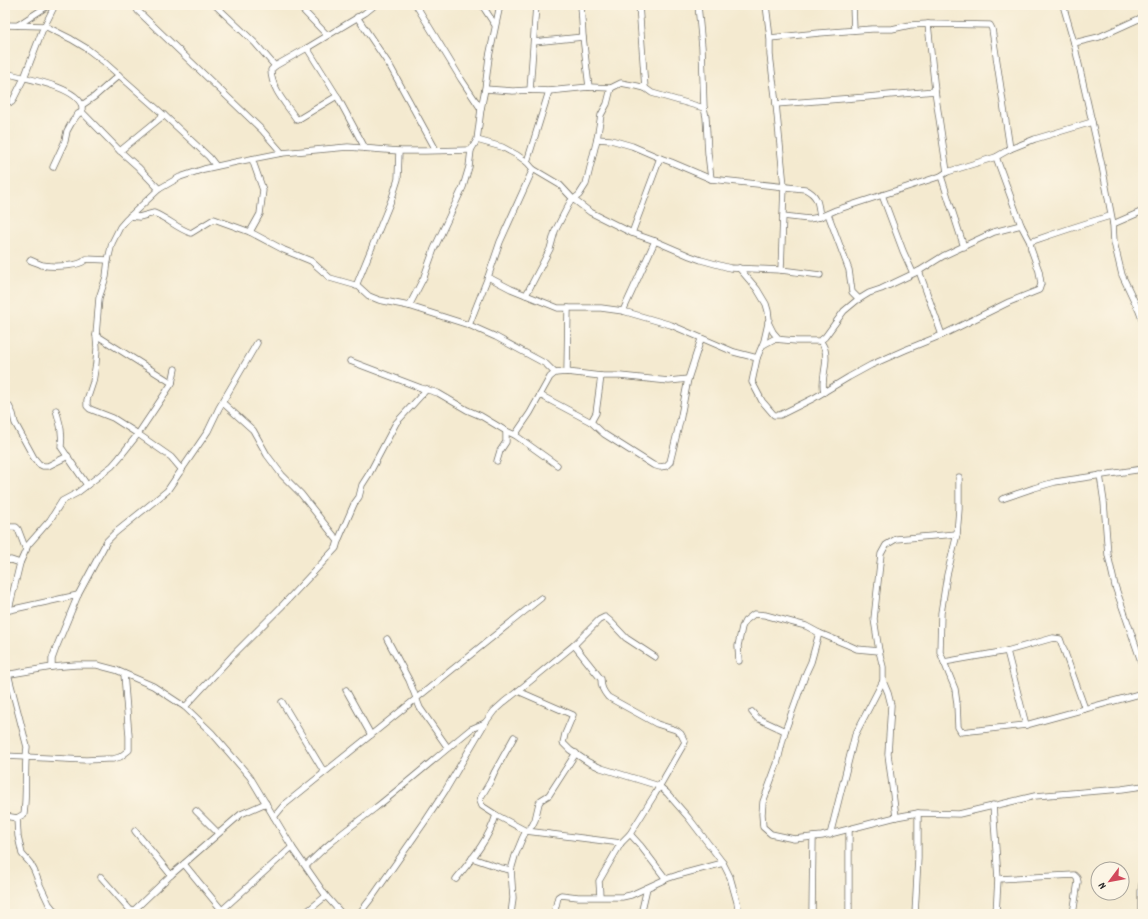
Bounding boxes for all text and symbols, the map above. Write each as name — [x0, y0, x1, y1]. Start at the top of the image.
north arrow — [1090, 861, 1130, 901]
text: N — [1095, 878, 1111, 892]

